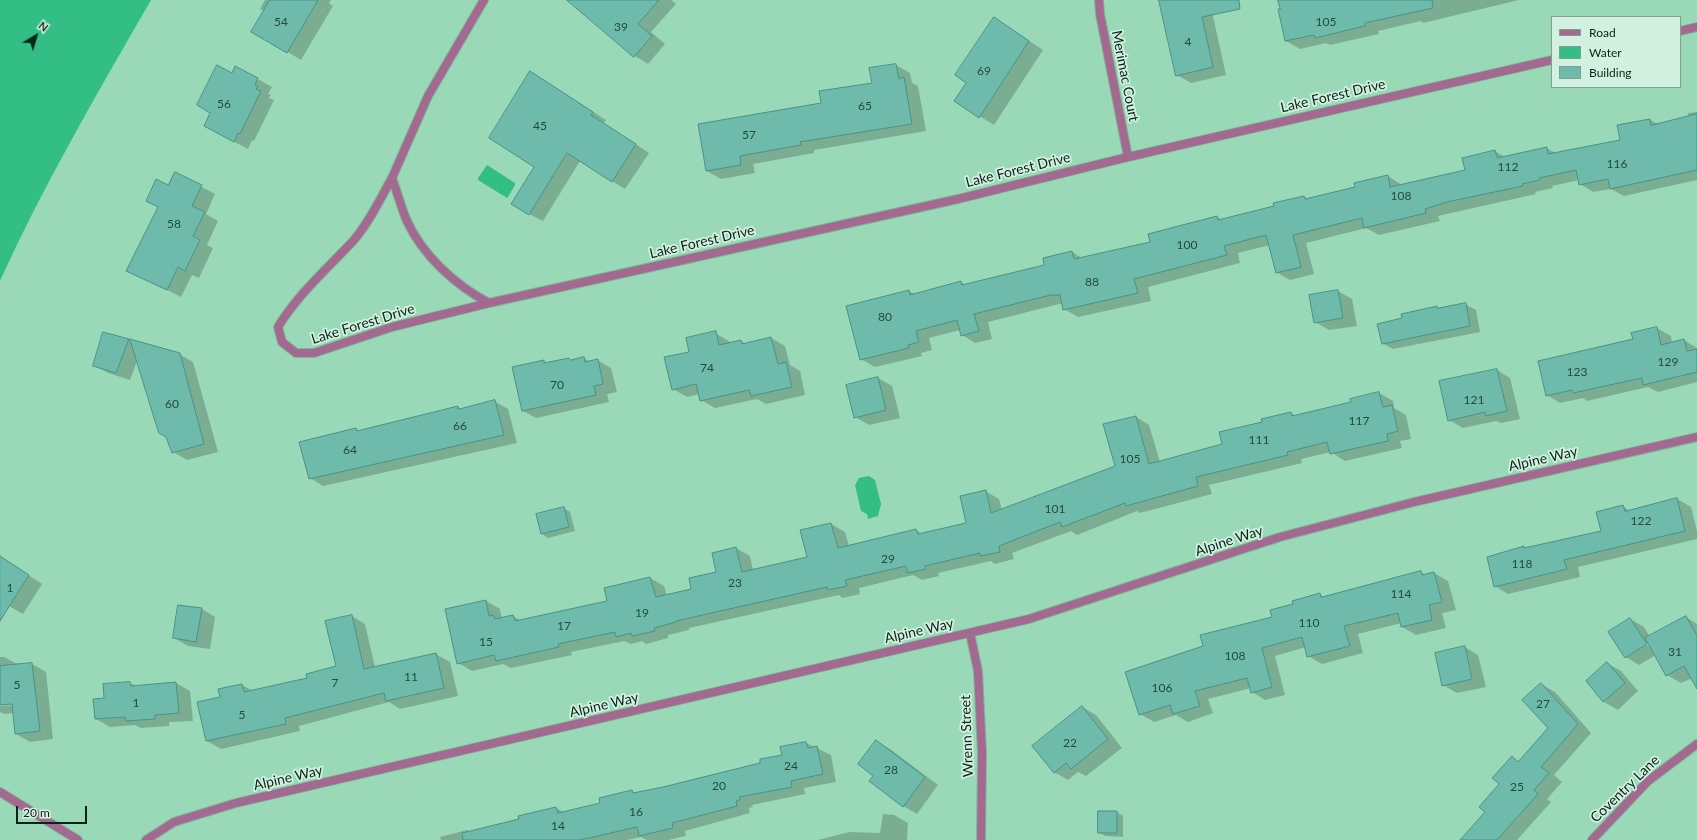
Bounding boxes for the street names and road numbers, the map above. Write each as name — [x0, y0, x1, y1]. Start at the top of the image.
street label: Merimac Court — [1108, 29, 1142, 123]
street label: Lake Forest Drive — [1279, 76, 1387, 116]
street label: Lake Forest Drive — [964, 149, 1072, 191]
street label: Lake Forest Drive — [648, 222, 756, 262]
street label: Lake Forest Drive — [309, 300, 417, 348]
street label: Alpine Way — [1507, 443, 1579, 475]
street label: Alpine Way — [1193, 522, 1265, 560]
street label: Alpine Way — [883, 615, 955, 647]
street label: Alpine Way — [568, 689, 640, 721]
street label: Wrenn Street — [957, 695, 977, 777]
street label: Coventry Lane — [1587, 752, 1663, 826]
street label: Alpine Way — [252, 762, 324, 794]

